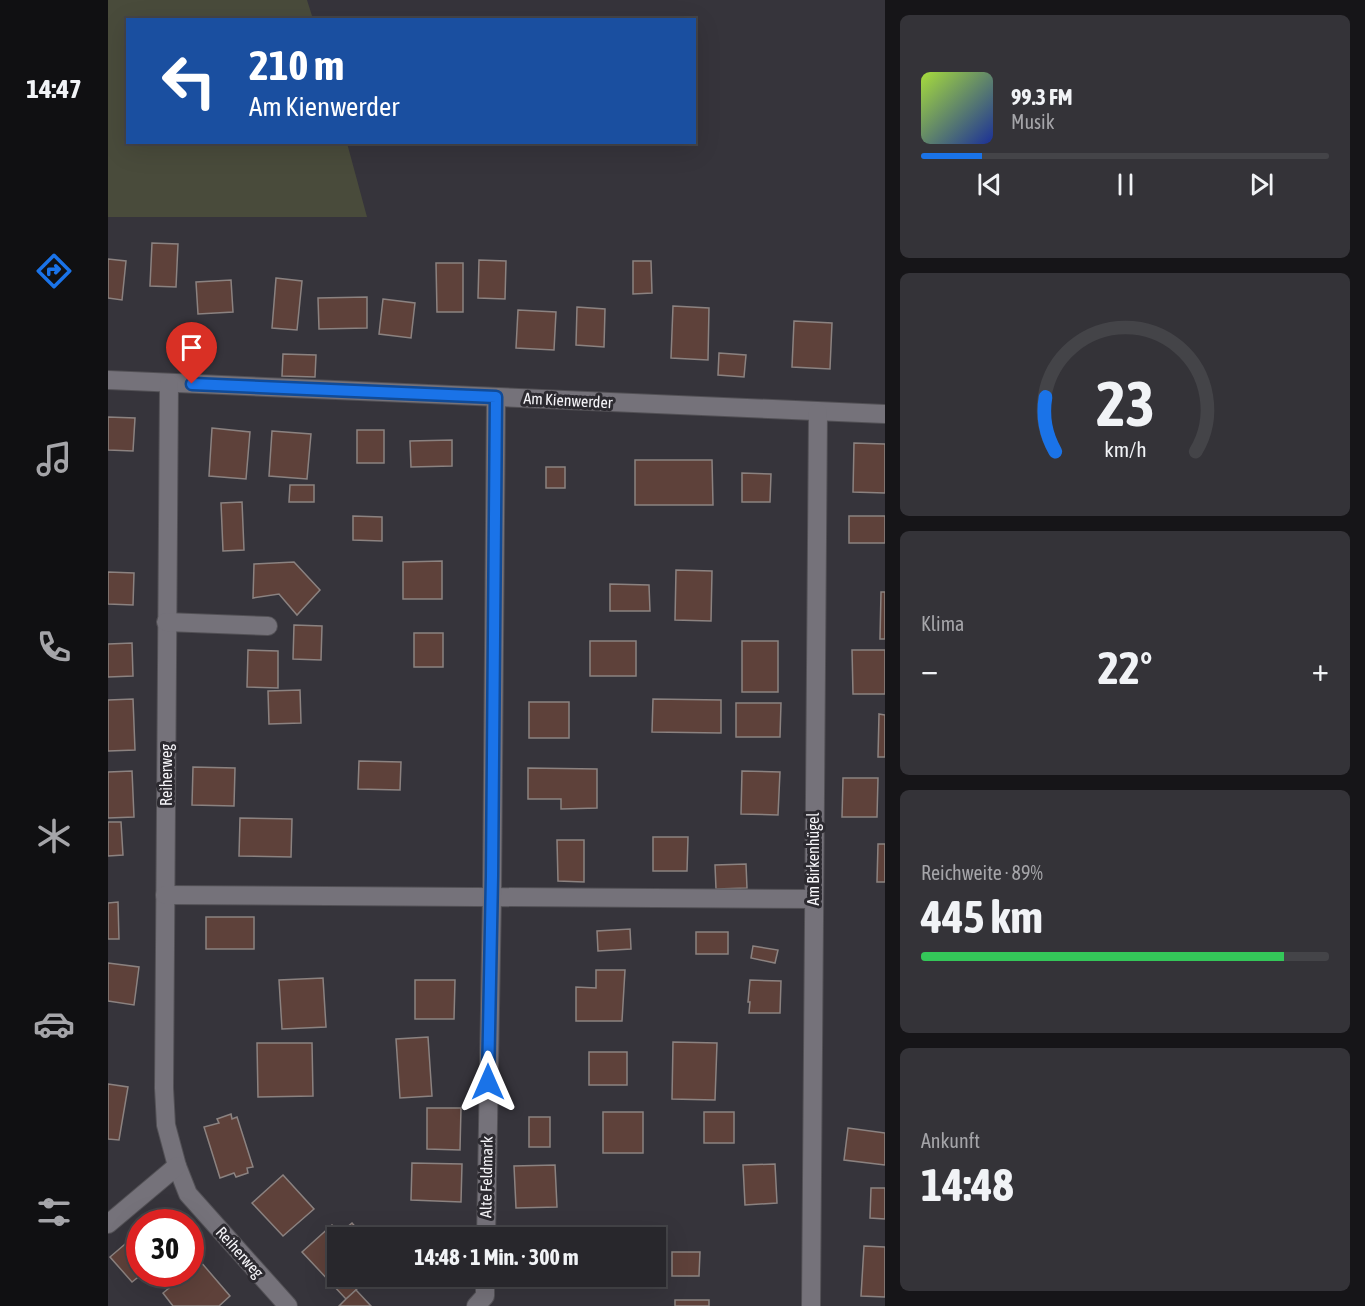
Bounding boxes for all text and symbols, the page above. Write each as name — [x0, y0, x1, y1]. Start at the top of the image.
text: 210 m — [249, 41, 344, 89]
icon: left — [150, 42, 228, 120]
text: 14:47 — [26, 73, 82, 104]
text: 99.3 FM — [1011, 84, 1073, 110]
text: Am Kienwerder — [249, 91, 399, 122]
text: Musik — [1011, 110, 1055, 133]
icon: previous — [973, 168, 1006, 201]
icon: pause — [1109, 168, 1142, 201]
icon: next — [1245, 168, 1278, 201]
icon: directions — [33, 250, 75, 292]
pin — [166, 322, 217, 384]
icon: arrive — [175, 331, 208, 364]
text: 23 — [1096, 368, 1154, 439]
street label: Am Kienwerder — [523, 389, 613, 411]
text: km/h — [1104, 437, 1146, 462]
icon: music — [33, 438, 75, 480]
text: Klima — [921, 612, 964, 635]
icon: phone — [33, 626, 75, 668]
text: 22° — [1098, 642, 1152, 694]
text: − — [921, 650, 938, 688]
text: + — [1312, 650, 1329, 688]
street label: Reiherweg — [157, 744, 176, 806]
street label: Am Birkenhügel — [804, 812, 823, 905]
icon: climate — [33, 815, 75, 857]
text: Reichweite · 89% — [921, 861, 1043, 884]
text: 445 km — [921, 891, 1043, 943]
icon: car — [33, 1003, 75, 1045]
position arrow — [456, 1050, 520, 1114]
text: Ankunft — [921, 1129, 980, 1152]
street label: Alte Feldmark — [476, 1136, 496, 1218]
text: 14:48 — [921, 1159, 1014, 1211]
icon: filters — [33, 1191, 75, 1233]
speed limit sign: 30 — [126, 1209, 204, 1287]
street label: Reiherweg — [212, 1223, 268, 1282]
text: 14:48 · 1 Min. · 300 m — [414, 1244, 579, 1270]

